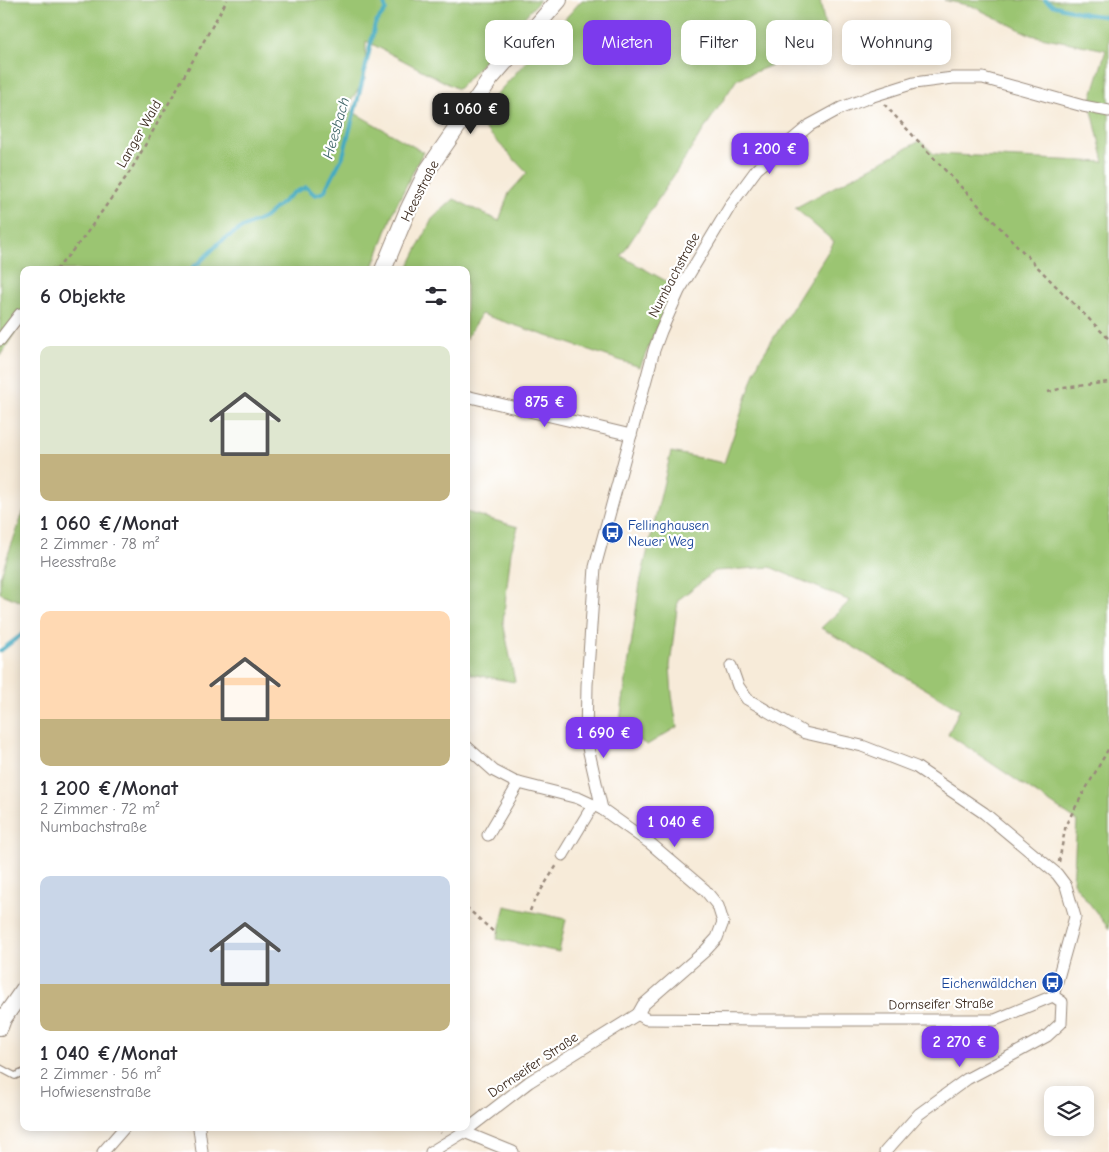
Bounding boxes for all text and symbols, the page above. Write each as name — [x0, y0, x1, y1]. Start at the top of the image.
chip: Kaufen — [485, 20, 573, 65]
chip: Mieten — [583, 20, 671, 65]
chip: Filter — [681, 20, 756, 65]
chip: Neu — [766, 20, 832, 65]
chip: Wohnung — [842, 20, 951, 65]
pin: 1 060 € — [425, 92, 517, 135]
water label: Heesbach — [319, 95, 353, 161]
street label: Langer Wald — [113, 97, 165, 171]
text: 1 060 € — [443, 100, 499, 118]
pin: 1 200 € — [724, 132, 816, 175]
text: 1 200 € — [743, 140, 797, 158]
street label: Heesstraße — [397, 157, 443, 225]
street label: Numbachstraße — [645, 230, 703, 320]
icon: filters — [422, 282, 450, 310]
text: 6 Objekte — [40, 284, 126, 308]
icon: home — [200, 379, 290, 469]
pin: 875 € — [510, 386, 580, 428]
text: 875 € — [525, 393, 565, 411]
text: 1 060 €/Monat — [40, 511, 179, 535]
place label: Fellinghausen Neuer Weg — [628, 517, 709, 550]
bus stop icon: Fellinghausen Neuer Weg — [600, 521, 624, 545]
text: 2 Zimmer · 78 m² — [40, 535, 159, 553]
text: Heesstraße — [40, 553, 116, 571]
icon: home — [200, 644, 290, 734]
pin: 1 690 € — [558, 716, 650, 759]
text: 1 690 € — [577, 724, 631, 742]
text: 1 200 €/Monat — [40, 776, 178, 800]
text: 2 Zimmer · 72 m² — [40, 800, 160, 818]
pin: 1 040 € — [629, 806, 721, 848]
text: 1 040 € — [648, 813, 702, 831]
text: Numbachstraße — [40, 818, 147, 836]
icon: home — [200, 909, 290, 999]
bus stop icon: Eichenwäldchen — [1041, 971, 1065, 995]
place label: Eichenwäldchen — [942, 975, 1037, 992]
street label: Dornseifer Straße — [888, 995, 994, 1013]
pin: 2 270 € — [914, 1026, 1006, 1068]
street label: Dornseifer Straße — [485, 1029, 581, 1101]
text: 2 270 € — [933, 1033, 987, 1051]
text: 1 040 €/Monat — [40, 1041, 178, 1065]
text: 2 Zimmer · 56 m² — [40, 1065, 161, 1083]
text: Hofwiesenstraße — [40, 1083, 151, 1101]
map controls — [1044, 1086, 1094, 1136]
button: layers — [1044, 1086, 1094, 1136]

